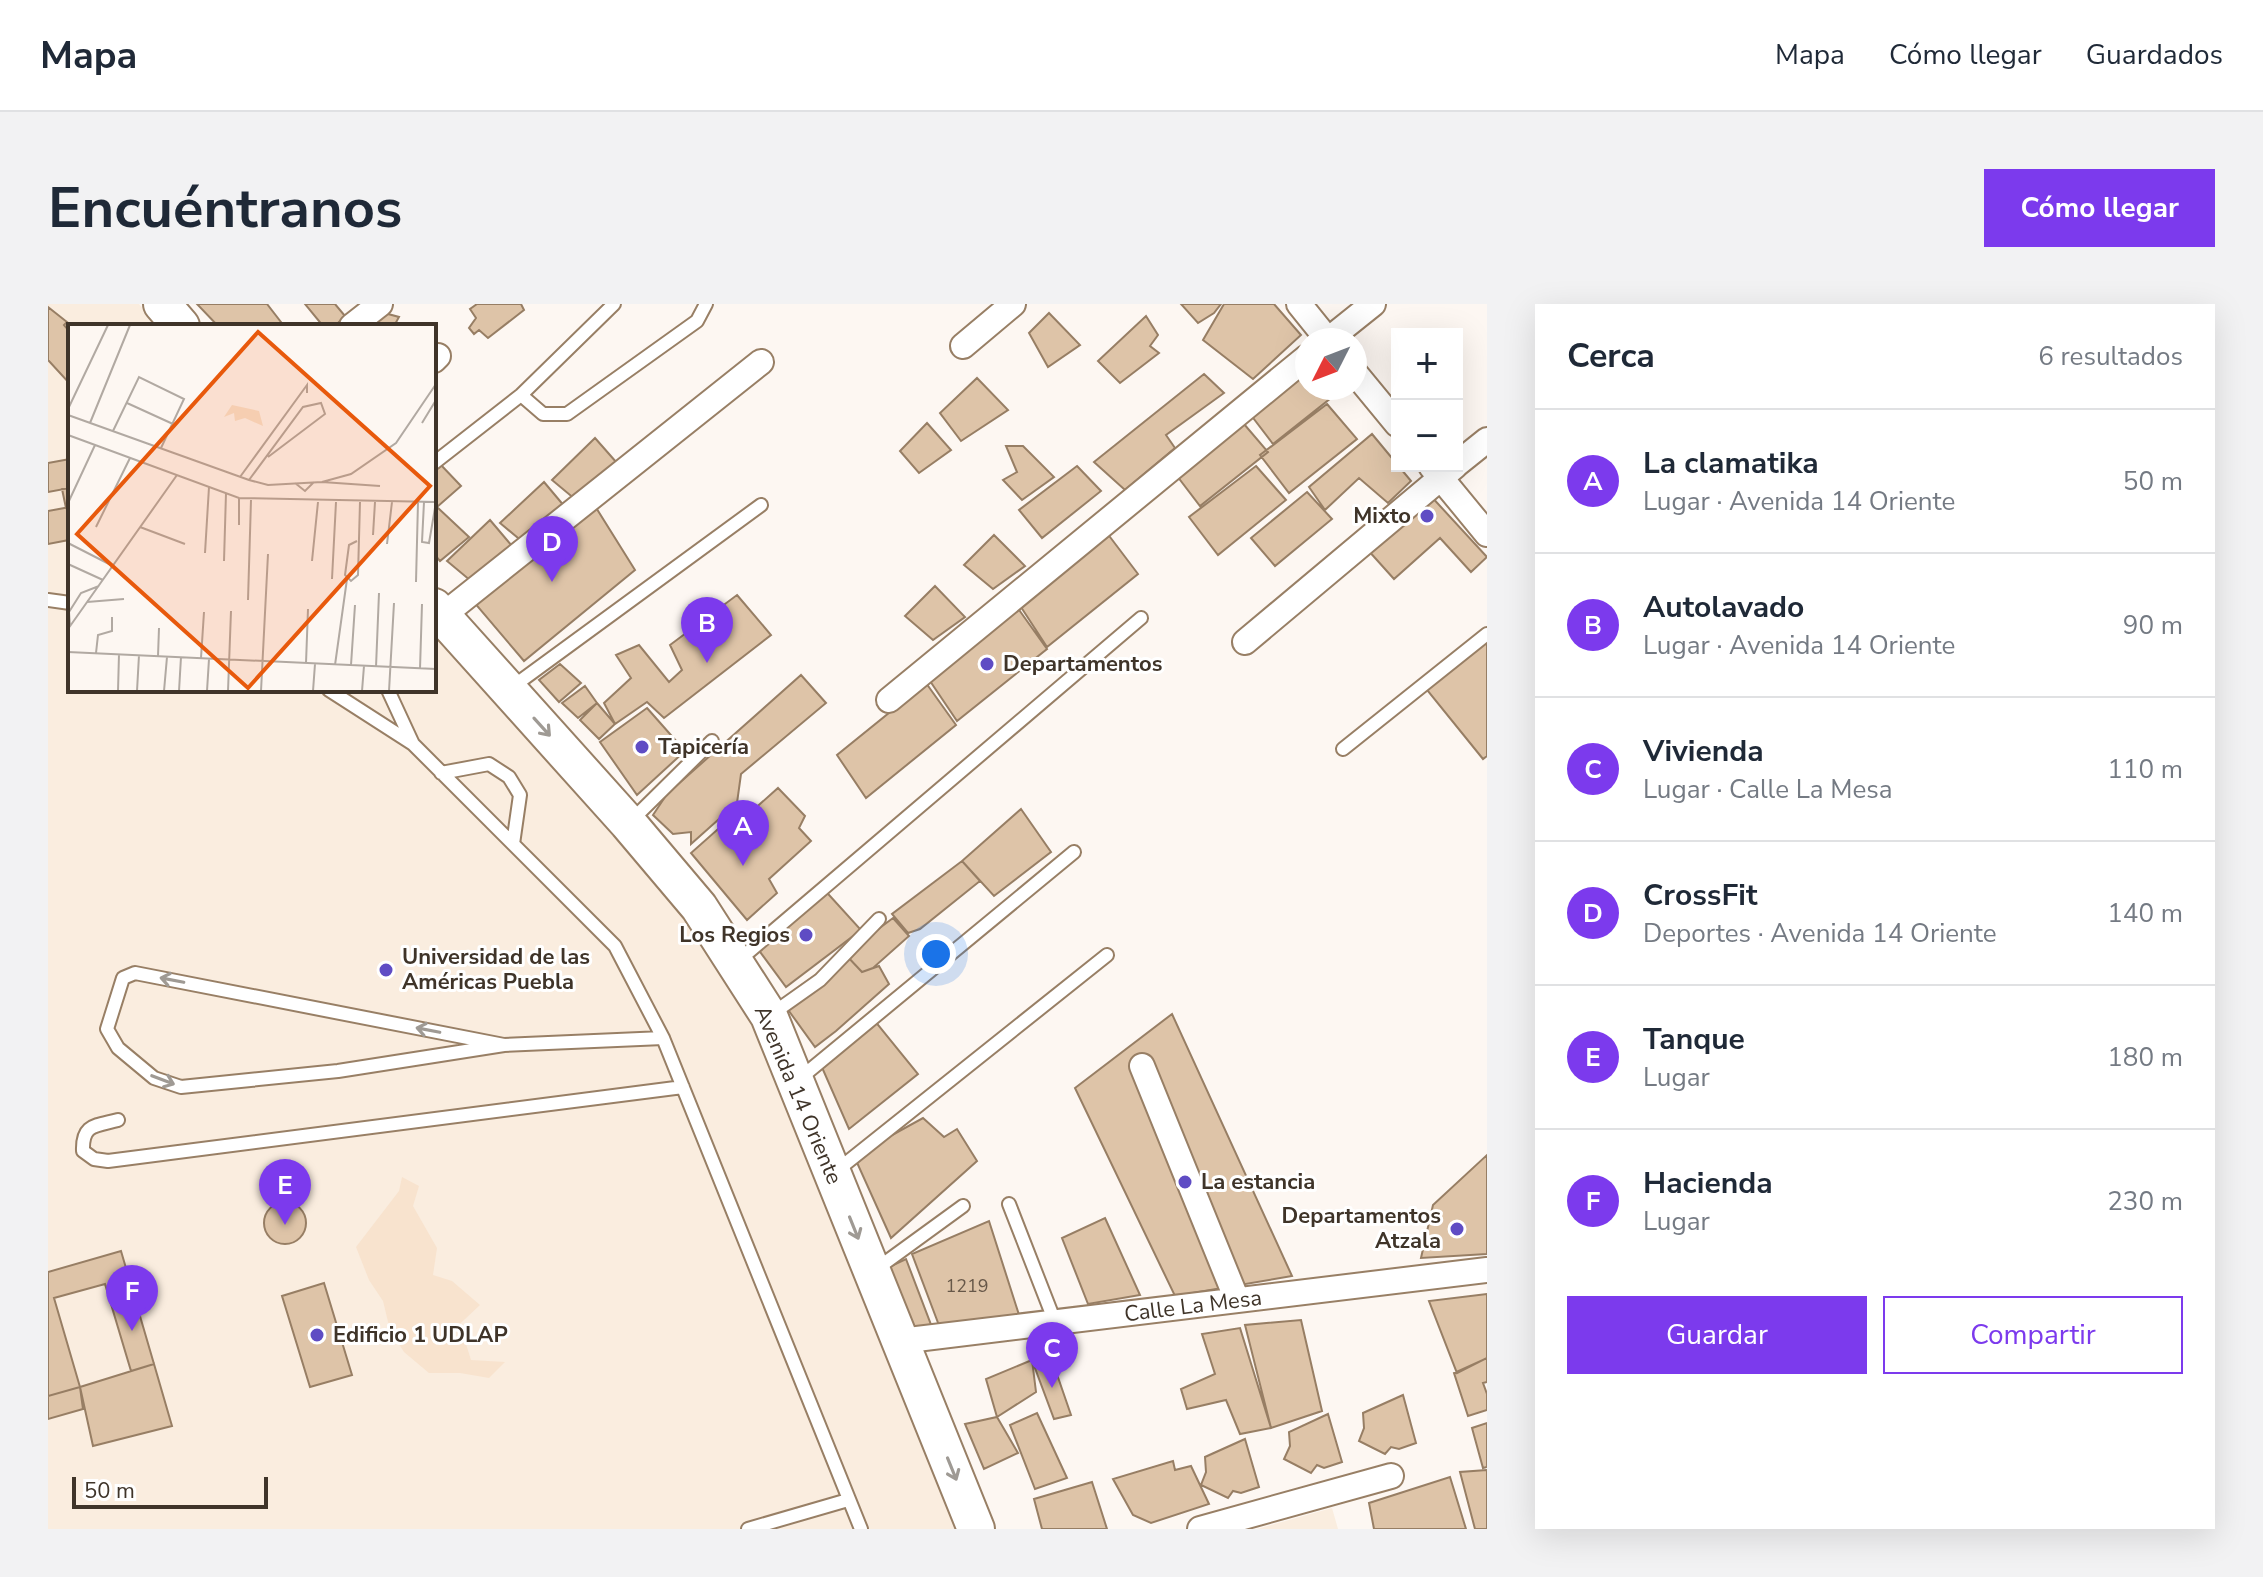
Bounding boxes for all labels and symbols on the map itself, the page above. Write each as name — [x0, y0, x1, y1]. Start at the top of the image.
inset map — [68, 324, 436, 692]
north arrow — [1295, 328, 1367, 400]
place label: Mixto — [1353, 501, 1411, 531]
marker: Mixto — [1418, 507, 1436, 525]
pin: D — [526, 516, 578, 582]
pin: B — [681, 597, 733, 663]
place label: Departamentos — [1003, 649, 1162, 679]
marker: Departamentos — [978, 655, 996, 673]
one-way arrow — [533, 717, 551, 737]
place label: Tapicería — [658, 732, 749, 762]
marker: Tapicería — [633, 738, 651, 756]
pin: A — [717, 800, 769, 866]
place label: Los Regios — [679, 920, 790, 950]
marker: Los Regios — [797, 926, 815, 944]
your location — [916, 934, 956, 974]
place label: Universidad de las Américas Puebla — [402, 942, 590, 997]
marker: Universidad de las Américas Puebla — [377, 961, 395, 979]
one-way arrow — [160, 972, 186, 987]
street label: Avenida 14 Oriente — [747, 1001, 849, 1189]
one-way arrow — [415, 1022, 441, 1037]
one-way arrow — [150, 1074, 175, 1088]
pin: E — [259, 1159, 311, 1225]
place label: La estancia — [1201, 1167, 1315, 1197]
marker: La estancia — [1176, 1173, 1194, 1191]
place label: Departamentos Atzala — [1282, 1201, 1441, 1256]
one-way arrow — [848, 1215, 862, 1239]
marker: Departamentos Atzala — [1448, 1220, 1466, 1238]
pin: F — [106, 1265, 158, 1331]
house number: 1219 — [945, 1274, 989, 1298]
street label: Calle La Mesa — [1122, 1283, 1264, 1329]
place label: Edificio 1 UDLAP — [333, 1320, 508, 1350]
pin: C — [1026, 1322, 1078, 1388]
marker: Edificio 1 UDLAP — [308, 1326, 326, 1344]
one-way arrow — [945, 1456, 960, 1481]
scale bar — [72, 1473, 268, 1509]

